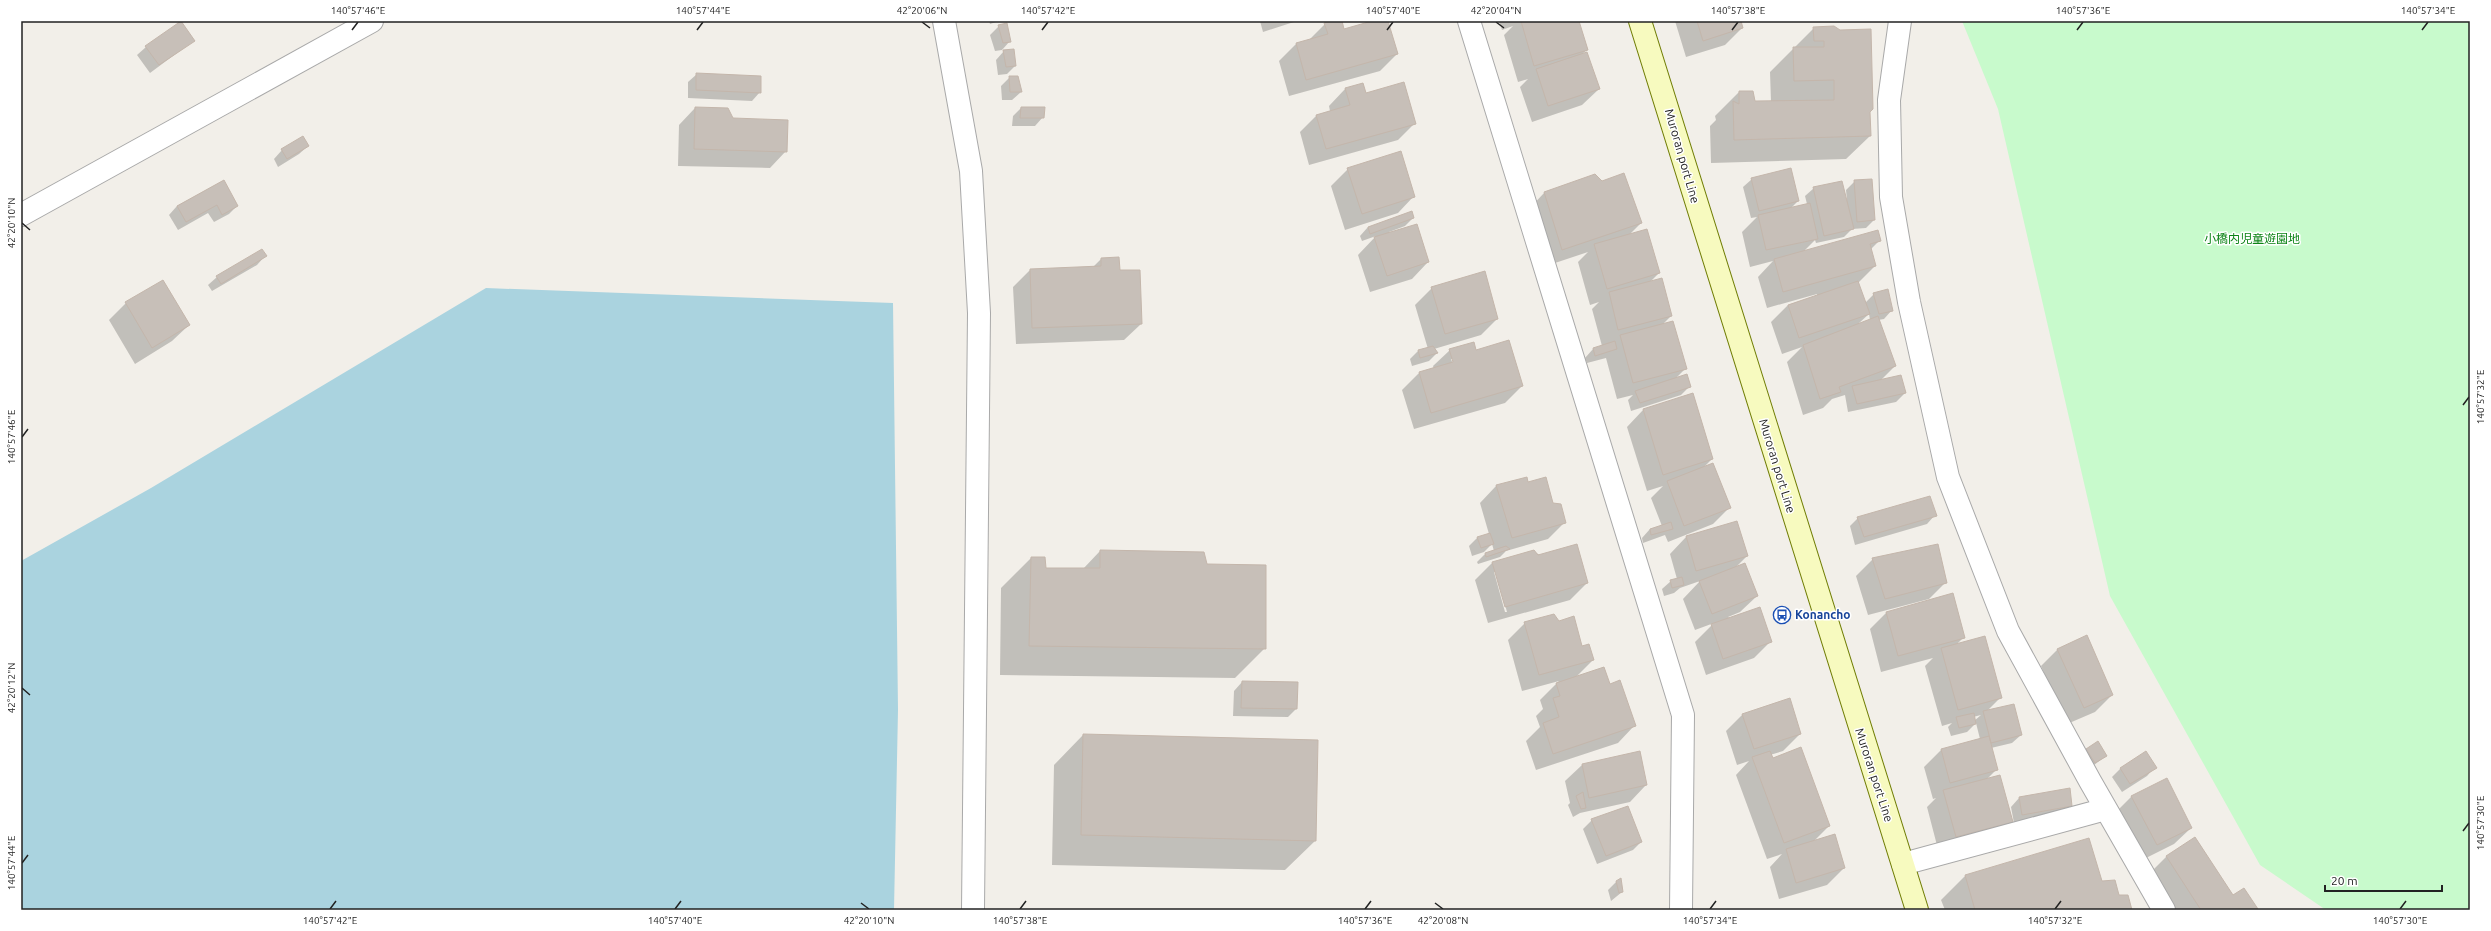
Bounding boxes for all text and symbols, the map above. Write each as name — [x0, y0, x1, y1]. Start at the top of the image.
text: 140°57'46"E — [331, 5, 386, 16]
text: 140°57'44"E — [676, 5, 731, 16]
text: 42°20'06"N — [897, 5, 947, 16]
text: 140°57'42"E — [1021, 5, 1076, 16]
text: 140°57'40"E — [1366, 5, 1421, 16]
text: 42°20'04"N — [1471, 5, 1521, 16]
text: 140°57'38"E — [1711, 5, 1766, 16]
text: 140°57'36"E — [2056, 5, 2111, 16]
text: 140°57'34"E — [2401, 5, 2456, 16]
street label: Muroran port Line — [1663, 107, 1702, 205]
text: 42°20'10"N — [6, 198, 17, 248]
park label: 小橋内児童遊園地 — [2204, 232, 2300, 245]
text: 140°57'32"E — [2475, 369, 2486, 424]
text: 140°57'46"E — [6, 409, 17, 464]
street label: Muroran port Line — [1757, 417, 1798, 514]
bus stop icon: Konancho — [1772, 605, 1792, 625]
place label: Konancho — [1795, 608, 1851, 621]
text: 42°20'12"N — [6, 663, 17, 713]
street label: Muroran port Line — [1853, 726, 1896, 823]
text: 140°57'30"E — [2475, 795, 2486, 850]
text: 140°57'44"E — [6, 835, 17, 890]
scale bar — [2325, 867, 2442, 893]
text: 20 m — [2331, 874, 2358, 887]
text: 140°57'42"E — [303, 915, 358, 926]
text: 140°57'40"E — [648, 915, 703, 926]
text: 42°20'10"N — [844, 915, 894, 926]
text: 140°57'38"E — [993, 915, 1048, 926]
text: 140°57'36"E — [1338, 915, 1393, 926]
text: 42°20'08"N — [1418, 915, 1468, 926]
text: 140°57'34"E — [1683, 915, 1738, 926]
text: 140°57'32"E — [2028, 915, 2083, 926]
text: 140°57'30"E — [2373, 915, 2428, 926]

